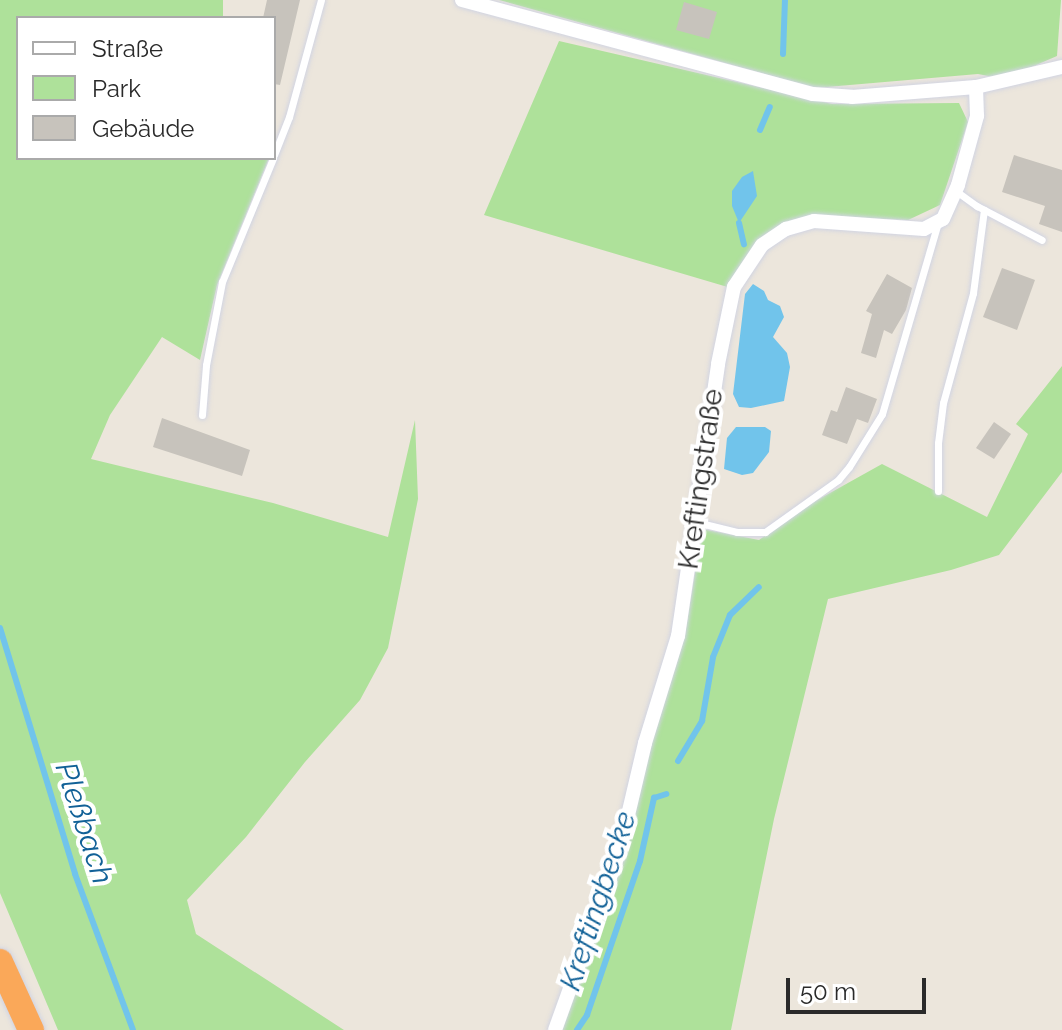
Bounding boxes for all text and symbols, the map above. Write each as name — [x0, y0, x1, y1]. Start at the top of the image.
legend — [16, 16, 276, 160]
text: Straße — [92, 34, 163, 63]
text: Park — [92, 74, 141, 103]
text: Gebäude — [92, 114, 194, 143]
street label: Kreftingstraße — [672, 387, 730, 571]
water label: Pleßbach — [47, 758, 121, 888]
water label: Kreftingbecke — [552, 807, 644, 995]
scale bar — [790, 962, 930, 1012]
text: 50 m — [800, 977, 856, 1006]

